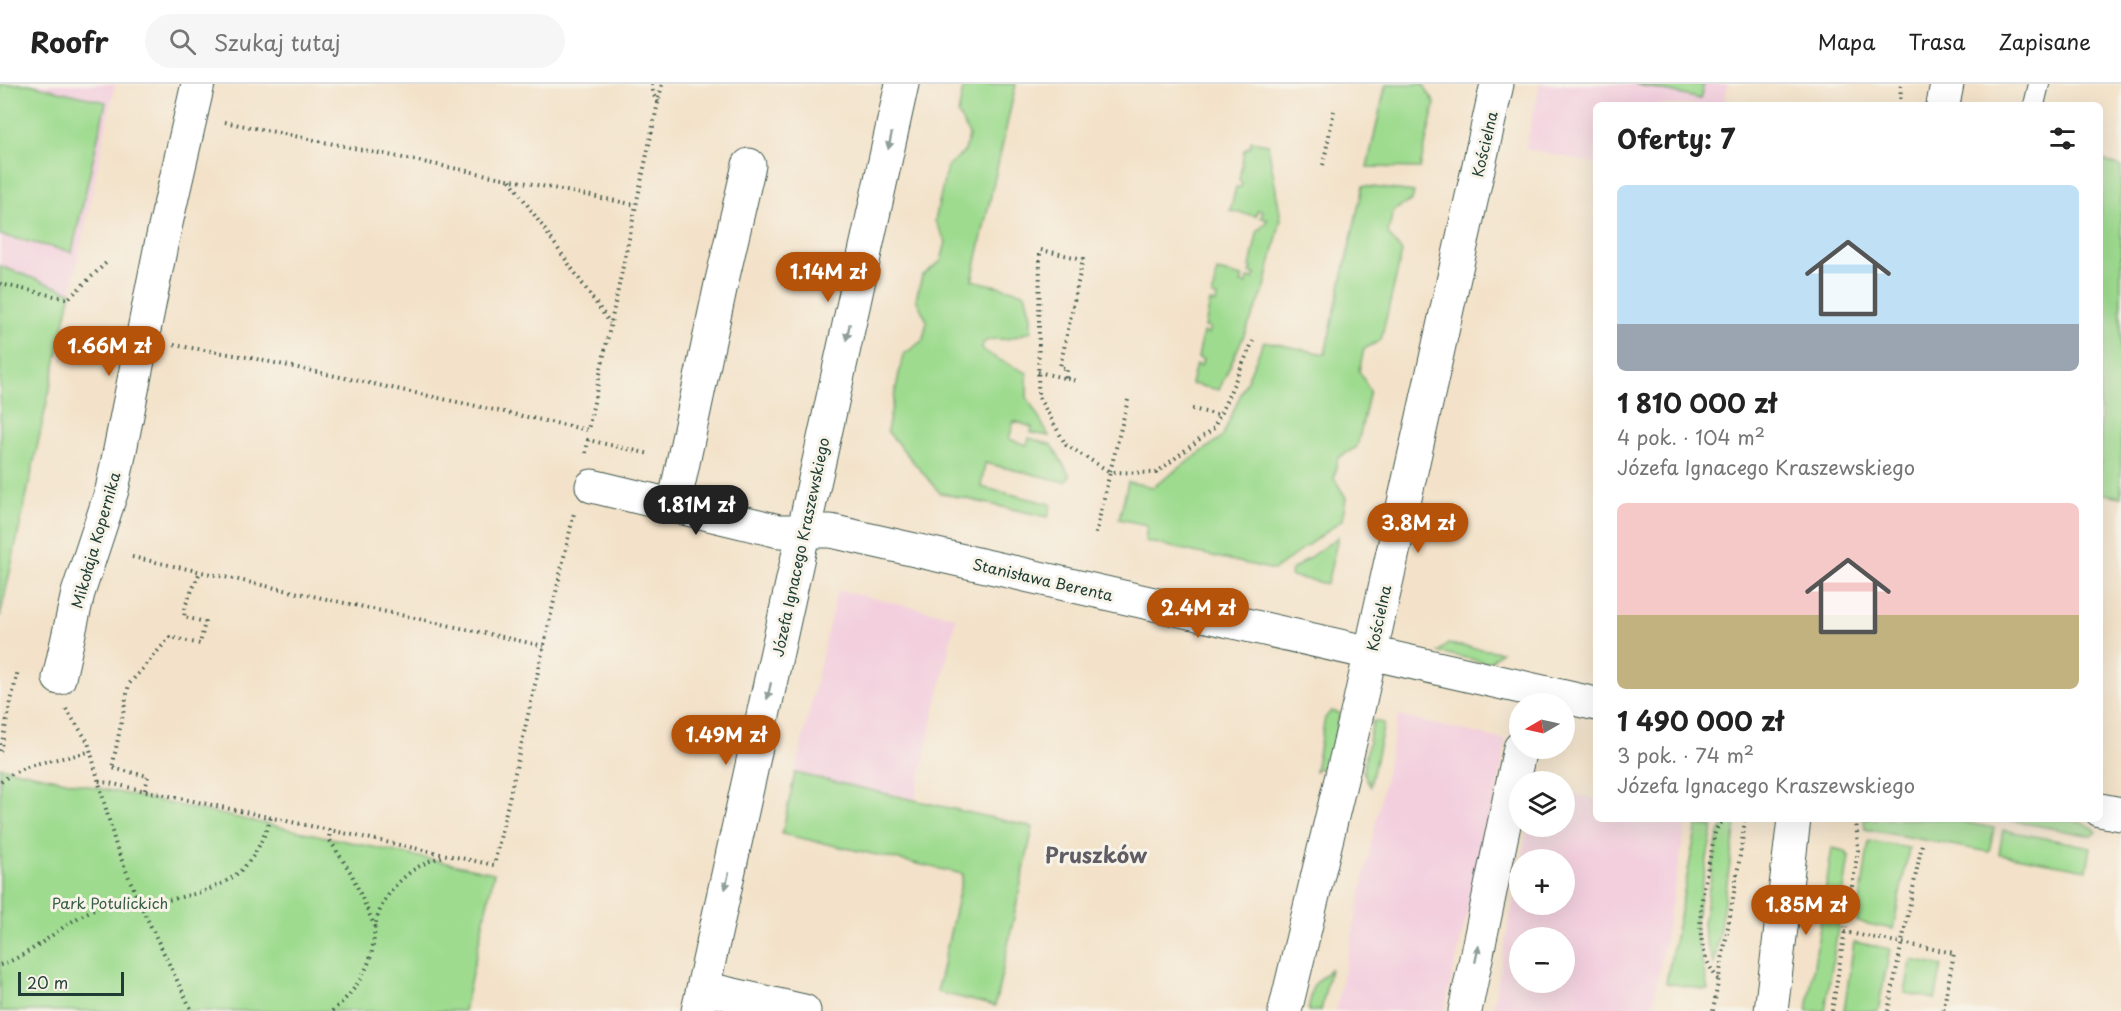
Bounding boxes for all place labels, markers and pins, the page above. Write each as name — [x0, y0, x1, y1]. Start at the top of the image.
pin: 1.14M zł — [766, 252, 890, 303]
pin: 1.66M zł — [47, 326, 171, 377]
pin: 1.81M zł — [634, 485, 758, 536]
pin: 3.8M zł — [1363, 503, 1473, 554]
pin: 2.4M zł — [1143, 588, 1253, 639]
pin: 1.49M zł — [664, 715, 788, 766]
pin: 1.85M zł — [1744, 885, 1868, 936]

